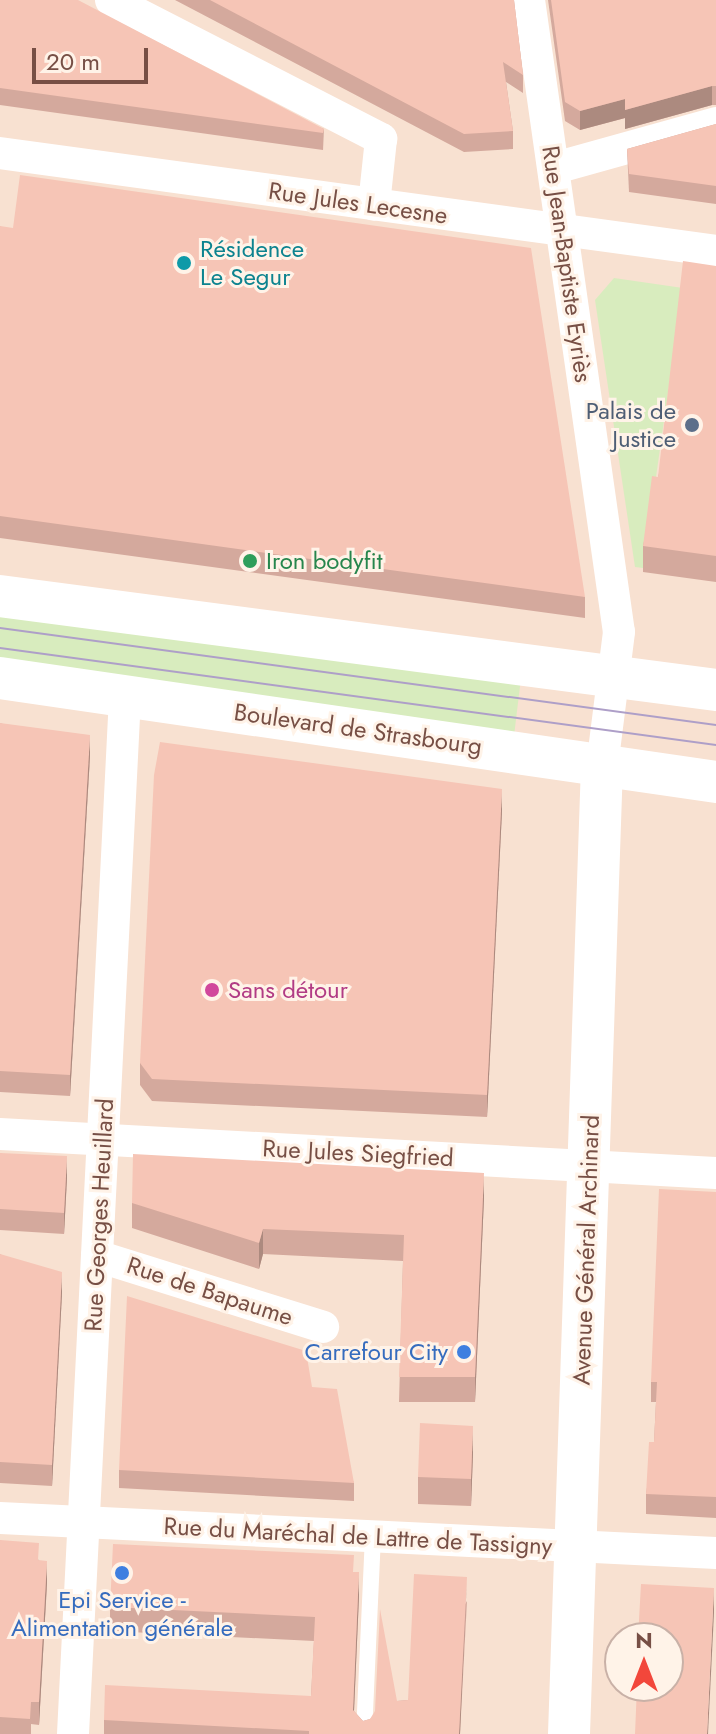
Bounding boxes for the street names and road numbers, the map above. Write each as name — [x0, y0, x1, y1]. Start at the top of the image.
street label: Rue Jean-Baptiste Eyriès — [536, 144, 598, 384]
street label: Rue Jules Lecesne — [267, 176, 449, 230]
street label: Boulevard de Strasbourg — [232, 697, 484, 761]
street label: Rue Georges Heuillard — [79, 1098, 119, 1332]
street label: Avenue Général Archinard — [567, 1114, 605, 1386]
street label: Rue Jules Siegfried — [262, 1134, 454, 1172]
street label: Rue de Bapaume — [123, 1251, 297, 1331]
street label: Rue du Maréchal de Lattre de Tassigny — [163, 1511, 553, 1561]

